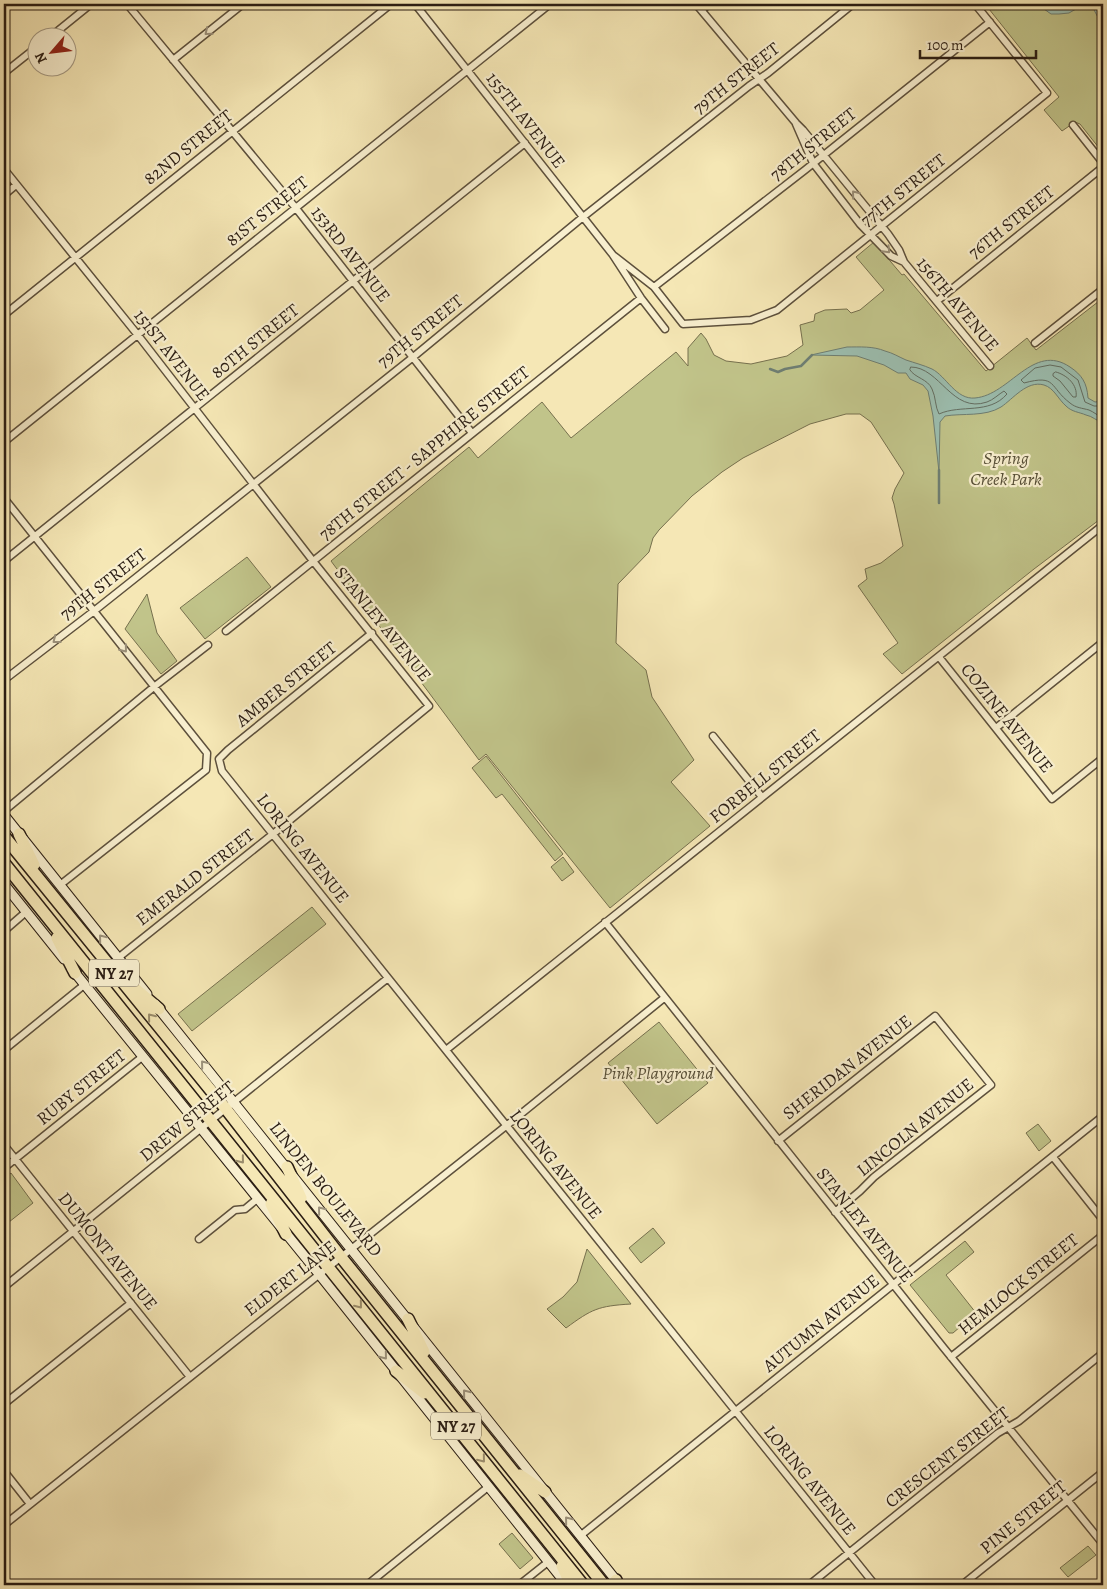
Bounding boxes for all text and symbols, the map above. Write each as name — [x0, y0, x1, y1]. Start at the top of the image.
one-way arrow — [205, 26, 214, 34]
north arrow — [28, 28, 78, 78]
scale bar — [920, 28, 1036, 60]
text: 100 m — [927, 35, 964, 55]
street label: 79TH STREET — [688, 36, 785, 120]
text: N — [30, 49, 52, 67]
street label: 155TH AVENUE — [481, 67, 571, 173]
street label: 78TH STREET — [765, 102, 861, 186]
street label: 82ND STREET — [139, 104, 238, 190]
street label: 77TH STREET — [855, 148, 951, 232]
street label: 81ST STREET — [221, 170, 313, 252]
street label: 76TH STREET — [963, 180, 1059, 264]
one-way arrow — [852, 191, 861, 200]
street label: 153RD AVENUE — [306, 201, 396, 307]
one-way arrow — [881, 244, 890, 253]
street label: 156TH AVENUE — [911, 252, 1005, 356]
street label: 79TH STREET — [372, 289, 468, 373]
street label: 80TH STREET — [206, 298, 304, 384]
street label: 151ST AVENUE — [129, 304, 215, 406]
street label: 78TH STREET - SAPPHIRE STREET — [314, 360, 534, 546]
park label: Spring Creek Park — [970, 446, 1042, 491]
street label: 79TH STREET — [55, 542, 152, 626]
street label: STANLEY AVENUE — [329, 561, 437, 687]
one-way arrow — [53, 635, 62, 643]
street label: AMBER STREET — [230, 636, 342, 733]
one-way arrow — [119, 643, 128, 652]
street label: COZINE AVENUE — [955, 658, 1059, 778]
street label: FORBELL STREET — [704, 724, 826, 828]
street label: LORING AVENUE — [251, 788, 355, 908]
street label: EMERALD STREET — [131, 823, 259, 931]
one-way arrow — [99, 935, 107, 944]
road number: NY 27 — [89, 960, 139, 986]
street label: SHERIDAN AVENUE — [777, 1009, 917, 1125]
one-way arrow — [147, 1014, 156, 1023]
street label: RUBY STREET — [31, 1043, 131, 1130]
one-way arrow — [201, 1061, 210, 1070]
park label: Pink Playground — [602, 1061, 714, 1085]
street label: LINCOLN AVENUE — [851, 1072, 979, 1182]
street label: DREW STREET — [134, 1075, 240, 1167]
street label: LORING AVENUE — [504, 1104, 608, 1224]
street label: LINDEN BOULEVARD — [264, 1116, 388, 1262]
one-way arrow — [235, 1154, 244, 1163]
street label: STANLEY AVENUE — [811, 1162, 919, 1288]
street label: DUMONT AVENUE — [53, 1187, 163, 1315]
one-way arrow — [318, 1207, 326, 1216]
street label: HEMLOCK STREET — [953, 1228, 1083, 1340]
street label: ELDERT LANE — [239, 1234, 341, 1322]
street label: AUTUMN AVENUE — [757, 1268, 884, 1378]
one-way arrow — [353, 1299, 361, 1308]
one-way arrow — [378, 1350, 386, 1359]
one-way arrow — [463, 1389, 472, 1398]
street label: CRESCENT STREET — [880, 1401, 1014, 1513]
road number: NY 27 — [431, 1412, 481, 1440]
street label: LORING AVENUE — [758, 1420, 862, 1540]
one-way arrow — [477, 1453, 485, 1462]
street label: PINE STREET — [975, 1475, 1071, 1559]
one-way arrow — [564, 1516, 573, 1525]

